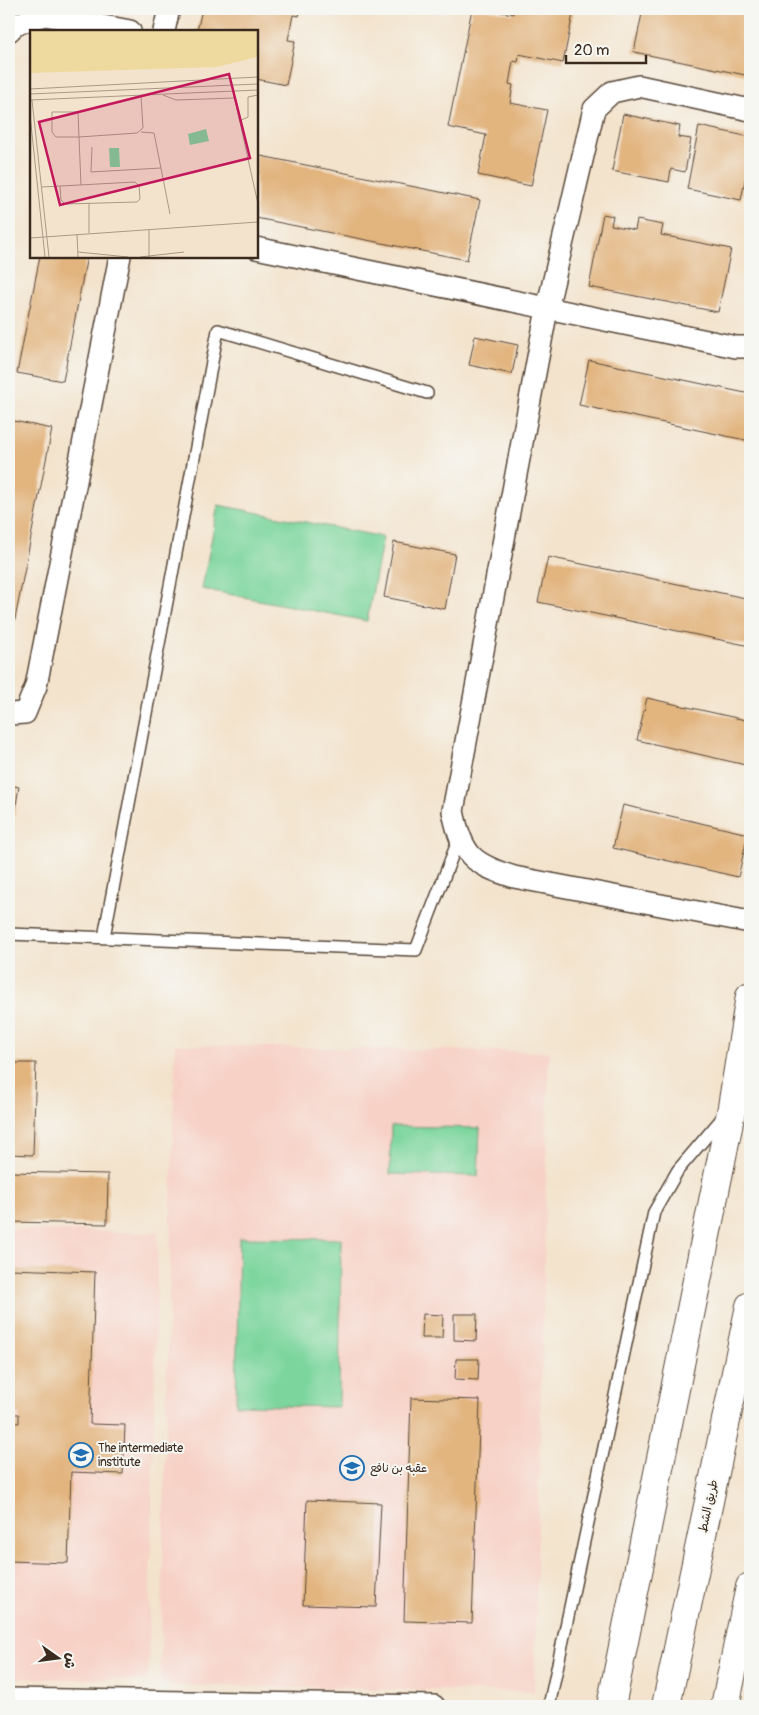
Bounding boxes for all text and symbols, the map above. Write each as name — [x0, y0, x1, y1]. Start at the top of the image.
inset map — [30, 30, 258, 258]
scale bar — [566, 32, 646, 64]
text: 20 m — [574, 41, 609, 60]
place label: The intermediate institute — [98, 1441, 183, 1470]
school or university icon: The intermediate institute — [68, 1442, 94, 1468]
school or university icon: عقبه بن نافع — [339, 1455, 365, 1481]
place label: عقبه بن نافع — [370, 1461, 427, 1477]
street label: طريق الشط — [696, 1478, 721, 1534]
north arrow — [32, 1632, 82, 1682]
text: ش — [60, 1651, 80, 1671]

